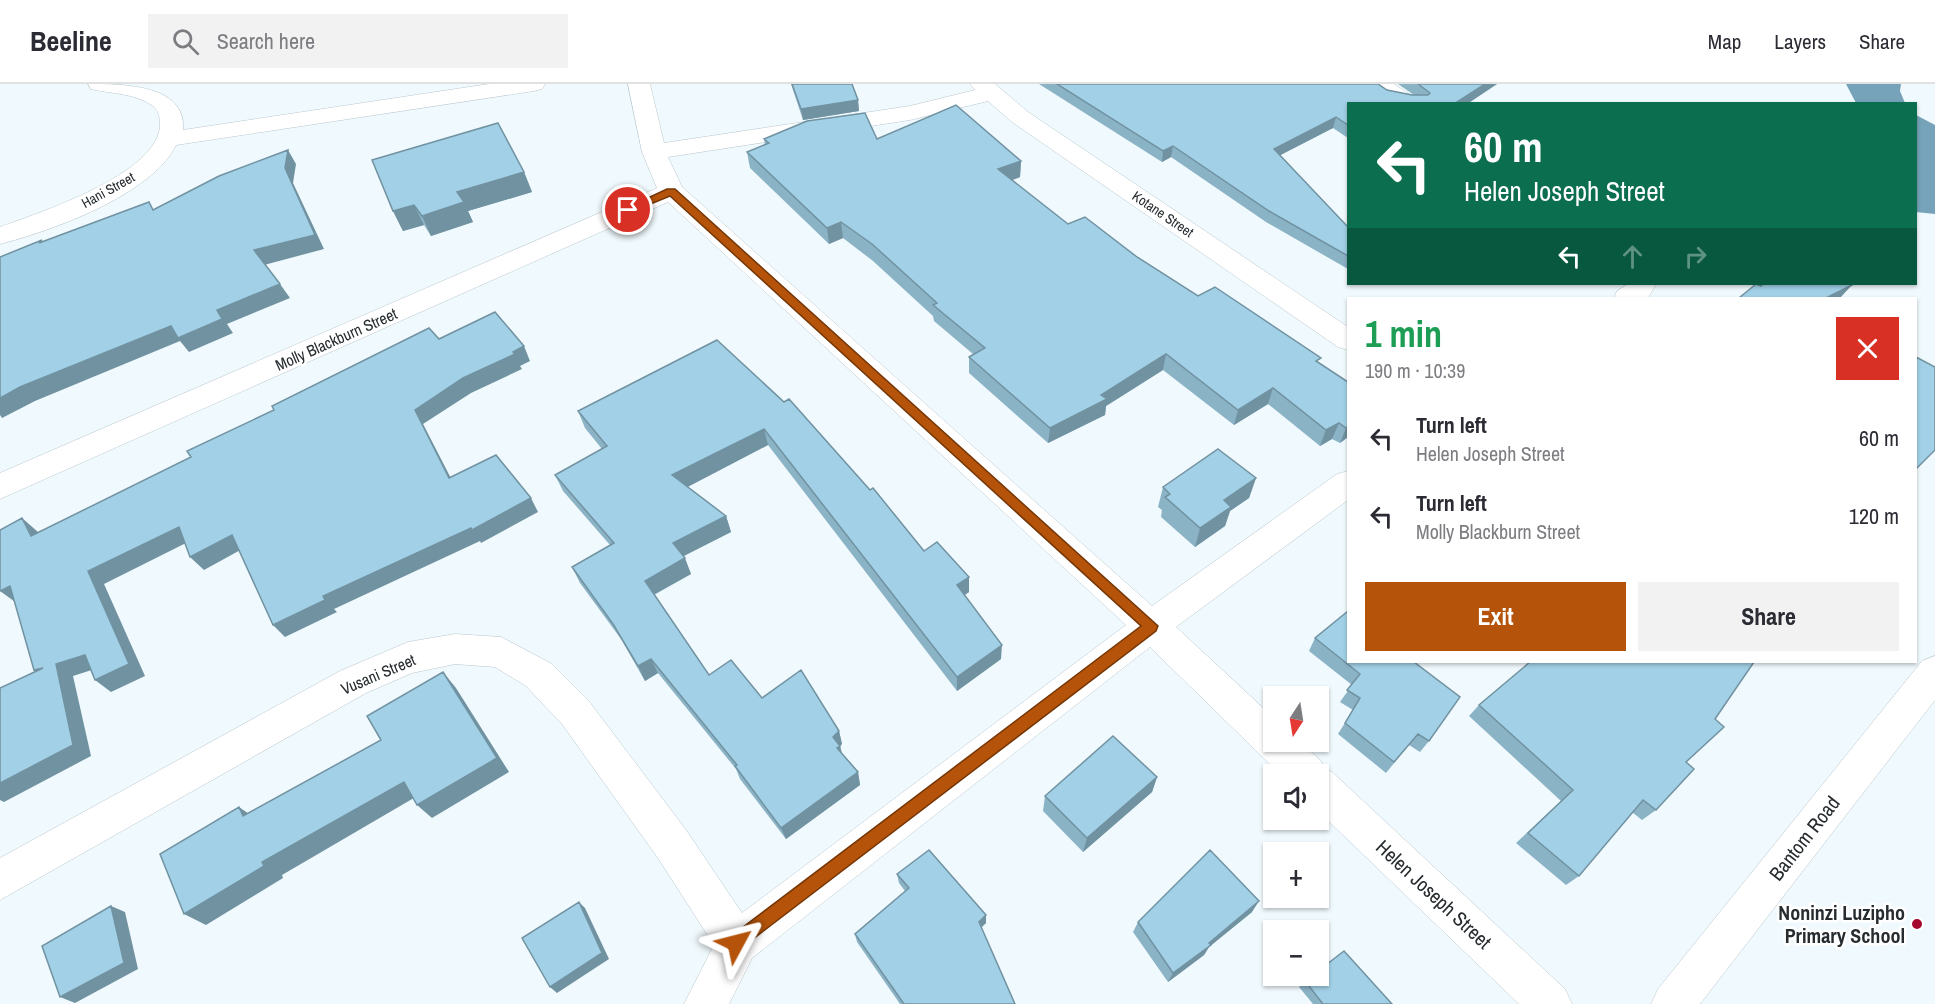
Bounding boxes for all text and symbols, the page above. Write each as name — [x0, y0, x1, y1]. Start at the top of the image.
search box — [148, 14, 568, 68]
text: Beeline — [30, 22, 112, 60]
icon: search — [169, 25, 202, 58]
text: Search here — [217, 26, 315, 56]
text: Map — [1708, 27, 1741, 56]
text: Layers — [1774, 27, 1826, 56]
text: Share — [1859, 27, 1905, 56]
text: 60 m — [1464, 119, 1543, 175]
icon: left — [1365, 126, 1443, 204]
street label: Hani Street — [78, 168, 138, 212]
text: Helen Joseph Street — [1464, 173, 1665, 209]
pin — [602, 184, 653, 235]
street label: Kotane Street — [1129, 187, 1197, 241]
icon: arrive — [611, 193, 644, 226]
icon: left — [1553, 240, 1586, 273]
icon: ahead — [1616, 240, 1649, 273]
icon: right — [1679, 240, 1712, 273]
street label: Molly Blackburn Street — [272, 302, 401, 376]
text: 1 min — [1365, 310, 1442, 358]
button: close — [1836, 317, 1899, 380]
text: 190 m · 10:39 — [1365, 357, 1465, 384]
text: Turn left — [1416, 410, 1487, 440]
icon: left — [1365, 422, 1398, 455]
text: 60 m — [1859, 423, 1899, 453]
text: Helen Joseph Street — [1416, 440, 1565, 467]
text: Turn left — [1416, 488, 1487, 518]
icon: left — [1365, 500, 1398, 533]
text: 120 m — [1849, 501, 1899, 531]
text: Molly Blackburn Street — [1416, 518, 1580, 545]
button: Exit — [1365, 582, 1626, 651]
button: Share — [1638, 582, 1899, 651]
street label: Vusani Street — [337, 648, 419, 700]
north arrow — [1263, 686, 1329, 752]
map controls — [1263, 686, 1329, 986]
button: sound — [1263, 764, 1329, 830]
street label: Bantom Road — [1762, 790, 1846, 886]
street label: Helen Joseph Street — [1370, 833, 1498, 955]
button: + — [1263, 842, 1329, 908]
place label: Noninzi Luzipho Primary School — [1778, 899, 1905, 949]
position arrow — [704, 911, 768, 975]
marker: Noninzi Luzipho Primary School — [1910, 917, 1924, 931]
button: − — [1263, 920, 1329, 986]

